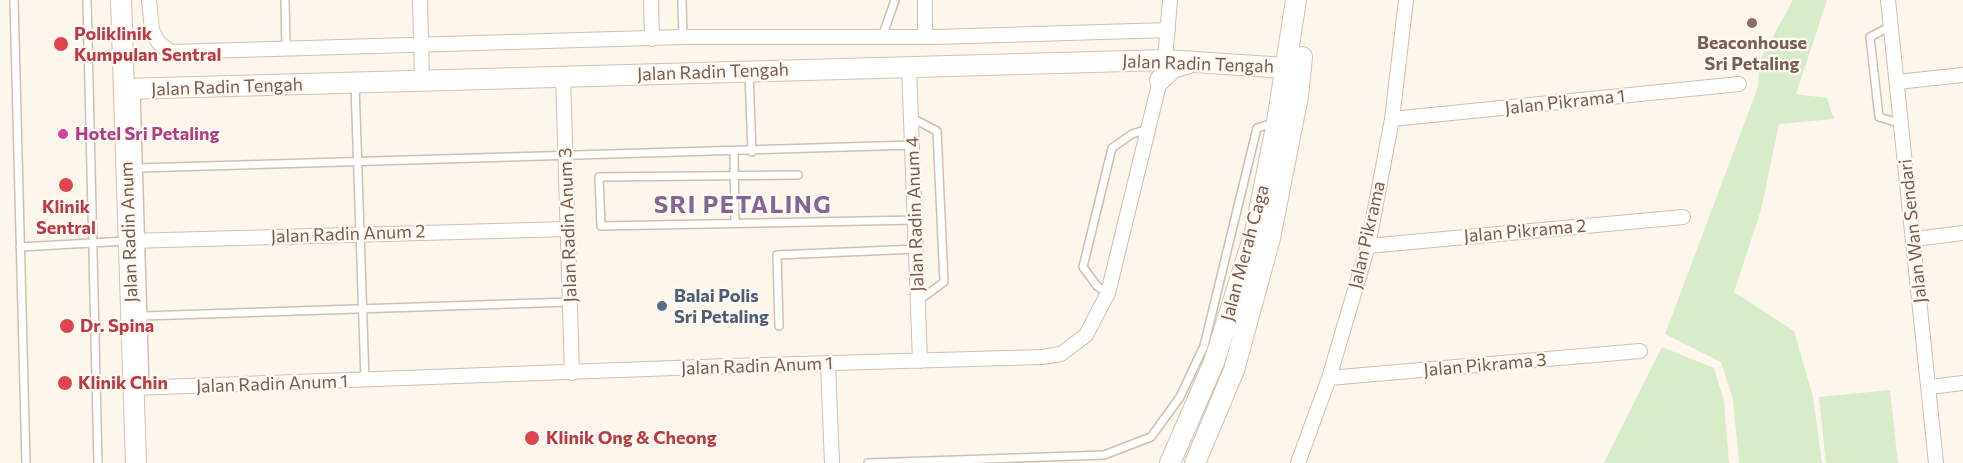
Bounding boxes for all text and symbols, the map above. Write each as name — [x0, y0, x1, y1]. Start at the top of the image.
marker: Beaconhouse Sri Petaling — [1745, 16, 1759, 30]
place label: Poliklinik Kumpulan Sentral — [74, 23, 221, 66]
place label: Beaconhouse Sri Petaling — [1697, 32, 1807, 74]
marker: Poliklinik Kumpulan Sentral — [52, 35, 70, 53]
street label: Jalan Radin Tengah — [1122, 51, 1274, 77]
street label: Jalan Radin Tengah — [637, 59, 789, 85]
street label: Jalan Radin Tengah — [151, 74, 303, 100]
street label: Jalan Pikrama 1 — [1504, 85, 1626, 119]
place label: Hotel Sri Petaling — [75, 123, 219, 145]
marker: Hotel Sri Petaling — [56, 127, 70, 141]
street label: Jalan Radin Anum 4 — [901, 136, 929, 292]
street label: Jalan Radin Anum 3 — [555, 147, 581, 303]
street label: Jalan Wan Sendari — [1895, 158, 1931, 304]
street label: Jalan Radin Anum — [116, 161, 142, 303]
marker: Klinik Sentral — [57, 176, 75, 194]
street label: Jalan Pikrama — [1344, 179, 1390, 291]
street label: Jalan Merah Caga — [1216, 183, 1274, 323]
district label: SRI PETALING — [654, 191, 832, 219]
place label: Klinik Sentral — [36, 196, 96, 238]
street label: Jalan Pikrama 2 — [1463, 215, 1587, 247]
street label: Jalan Radin Anum 2 — [270, 221, 426, 247]
place label: Balai Polis Sri Petaling — [674, 285, 769, 328]
marker: Balai Polis Sri Petaling — [655, 299, 669, 313]
place label: Dr. Spina — [80, 315, 154, 337]
marker: Dr. Spina — [58, 317, 76, 335]
street label: Jalan Pikrama 3 — [1423, 349, 1547, 381]
street label: Jalan Radin Anum 1 — [681, 353, 833, 379]
street label: Jalan Radin Anum 1 — [196, 371, 348, 397]
place label: Klinik Chin — [78, 372, 168, 394]
marker: Klinik Chin — [56, 374, 74, 392]
place label: Klinik Ong & Cheong — [546, 427, 717, 449]
marker: Klinik Ong & Cheong — [523, 429, 541, 447]

